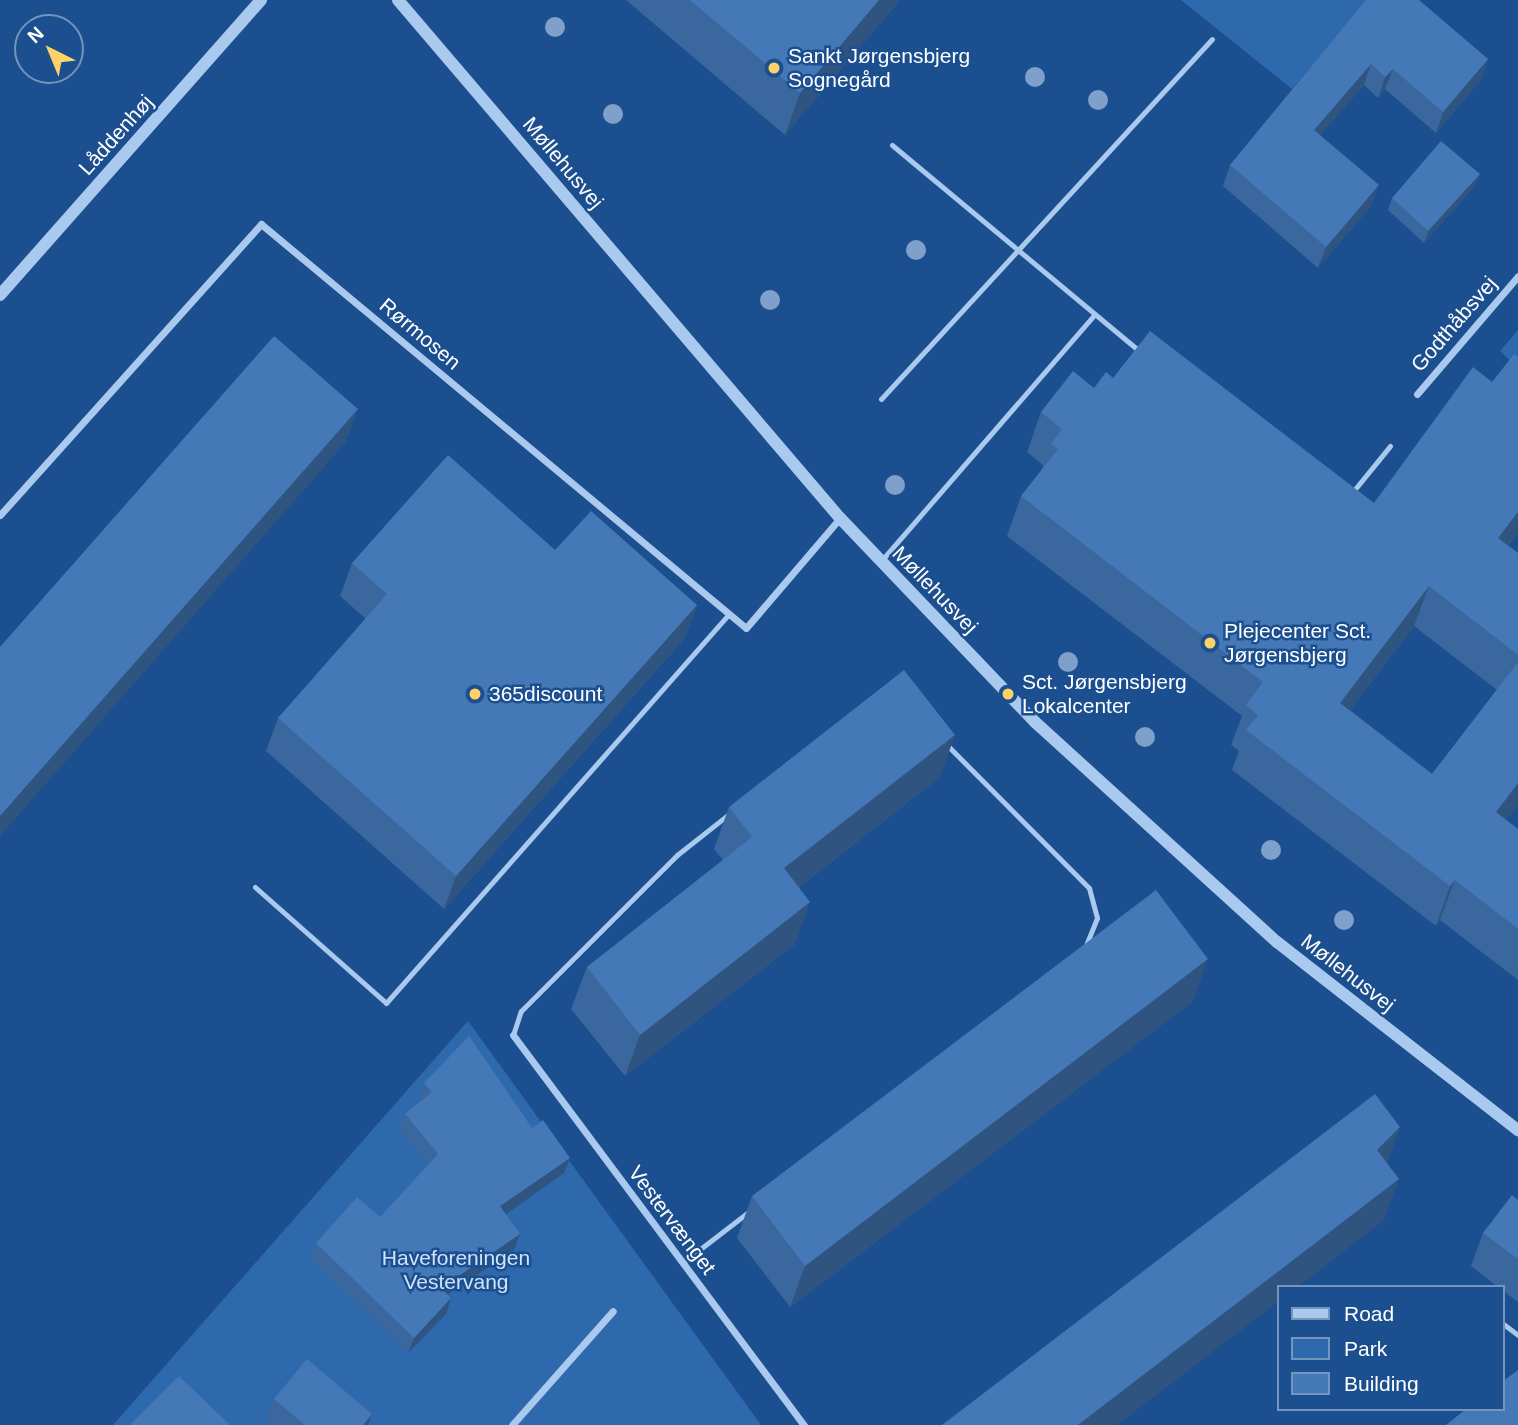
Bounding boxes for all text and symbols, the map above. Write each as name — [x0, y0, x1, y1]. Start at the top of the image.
north arrow — [14, 14, 84, 84]
text: N — [24, 22, 48, 47]
place label: Sankt Jørgensbjerg Sognegård — [788, 43, 970, 93]
marker: Sankt Jørgensbjerg Sognegård — [766, 60, 782, 76]
street label: Låddenhøj — [73, 90, 159, 180]
street label: Møllehusvej — [517, 112, 609, 214]
street label: Godthåbsvej — [1406, 271, 1502, 377]
street label: Rørmosen — [374, 293, 466, 375]
street label: Møllehusvej — [887, 541, 983, 639]
place label: Plejecenter Sct. Jørgensbjerg — [1224, 618, 1371, 668]
marker: Plejecenter Sct. Jørgensbjerg — [1202, 635, 1218, 651]
place label: Sct. Jørgensbjerg Lokalcenter — [1022, 669, 1187, 719]
place label: 365discount — [489, 681, 602, 707]
marker: 365discount — [467, 686, 483, 702]
marker: Sct. Jørgensbjerg Lokalcenter — [1000, 686, 1016, 702]
street label: Møllehusvej — [1296, 929, 1400, 1017]
street label: Vestervænget — [623, 1161, 721, 1279]
park label: Haveforeningen Vestervang — [382, 1245, 530, 1295]
legend — [1276, 1285, 1504, 1411]
text: Road — [1344, 1302, 1394, 1325]
text: Park — [1344, 1337, 1387, 1360]
text: Building — [1344, 1372, 1419, 1395]

